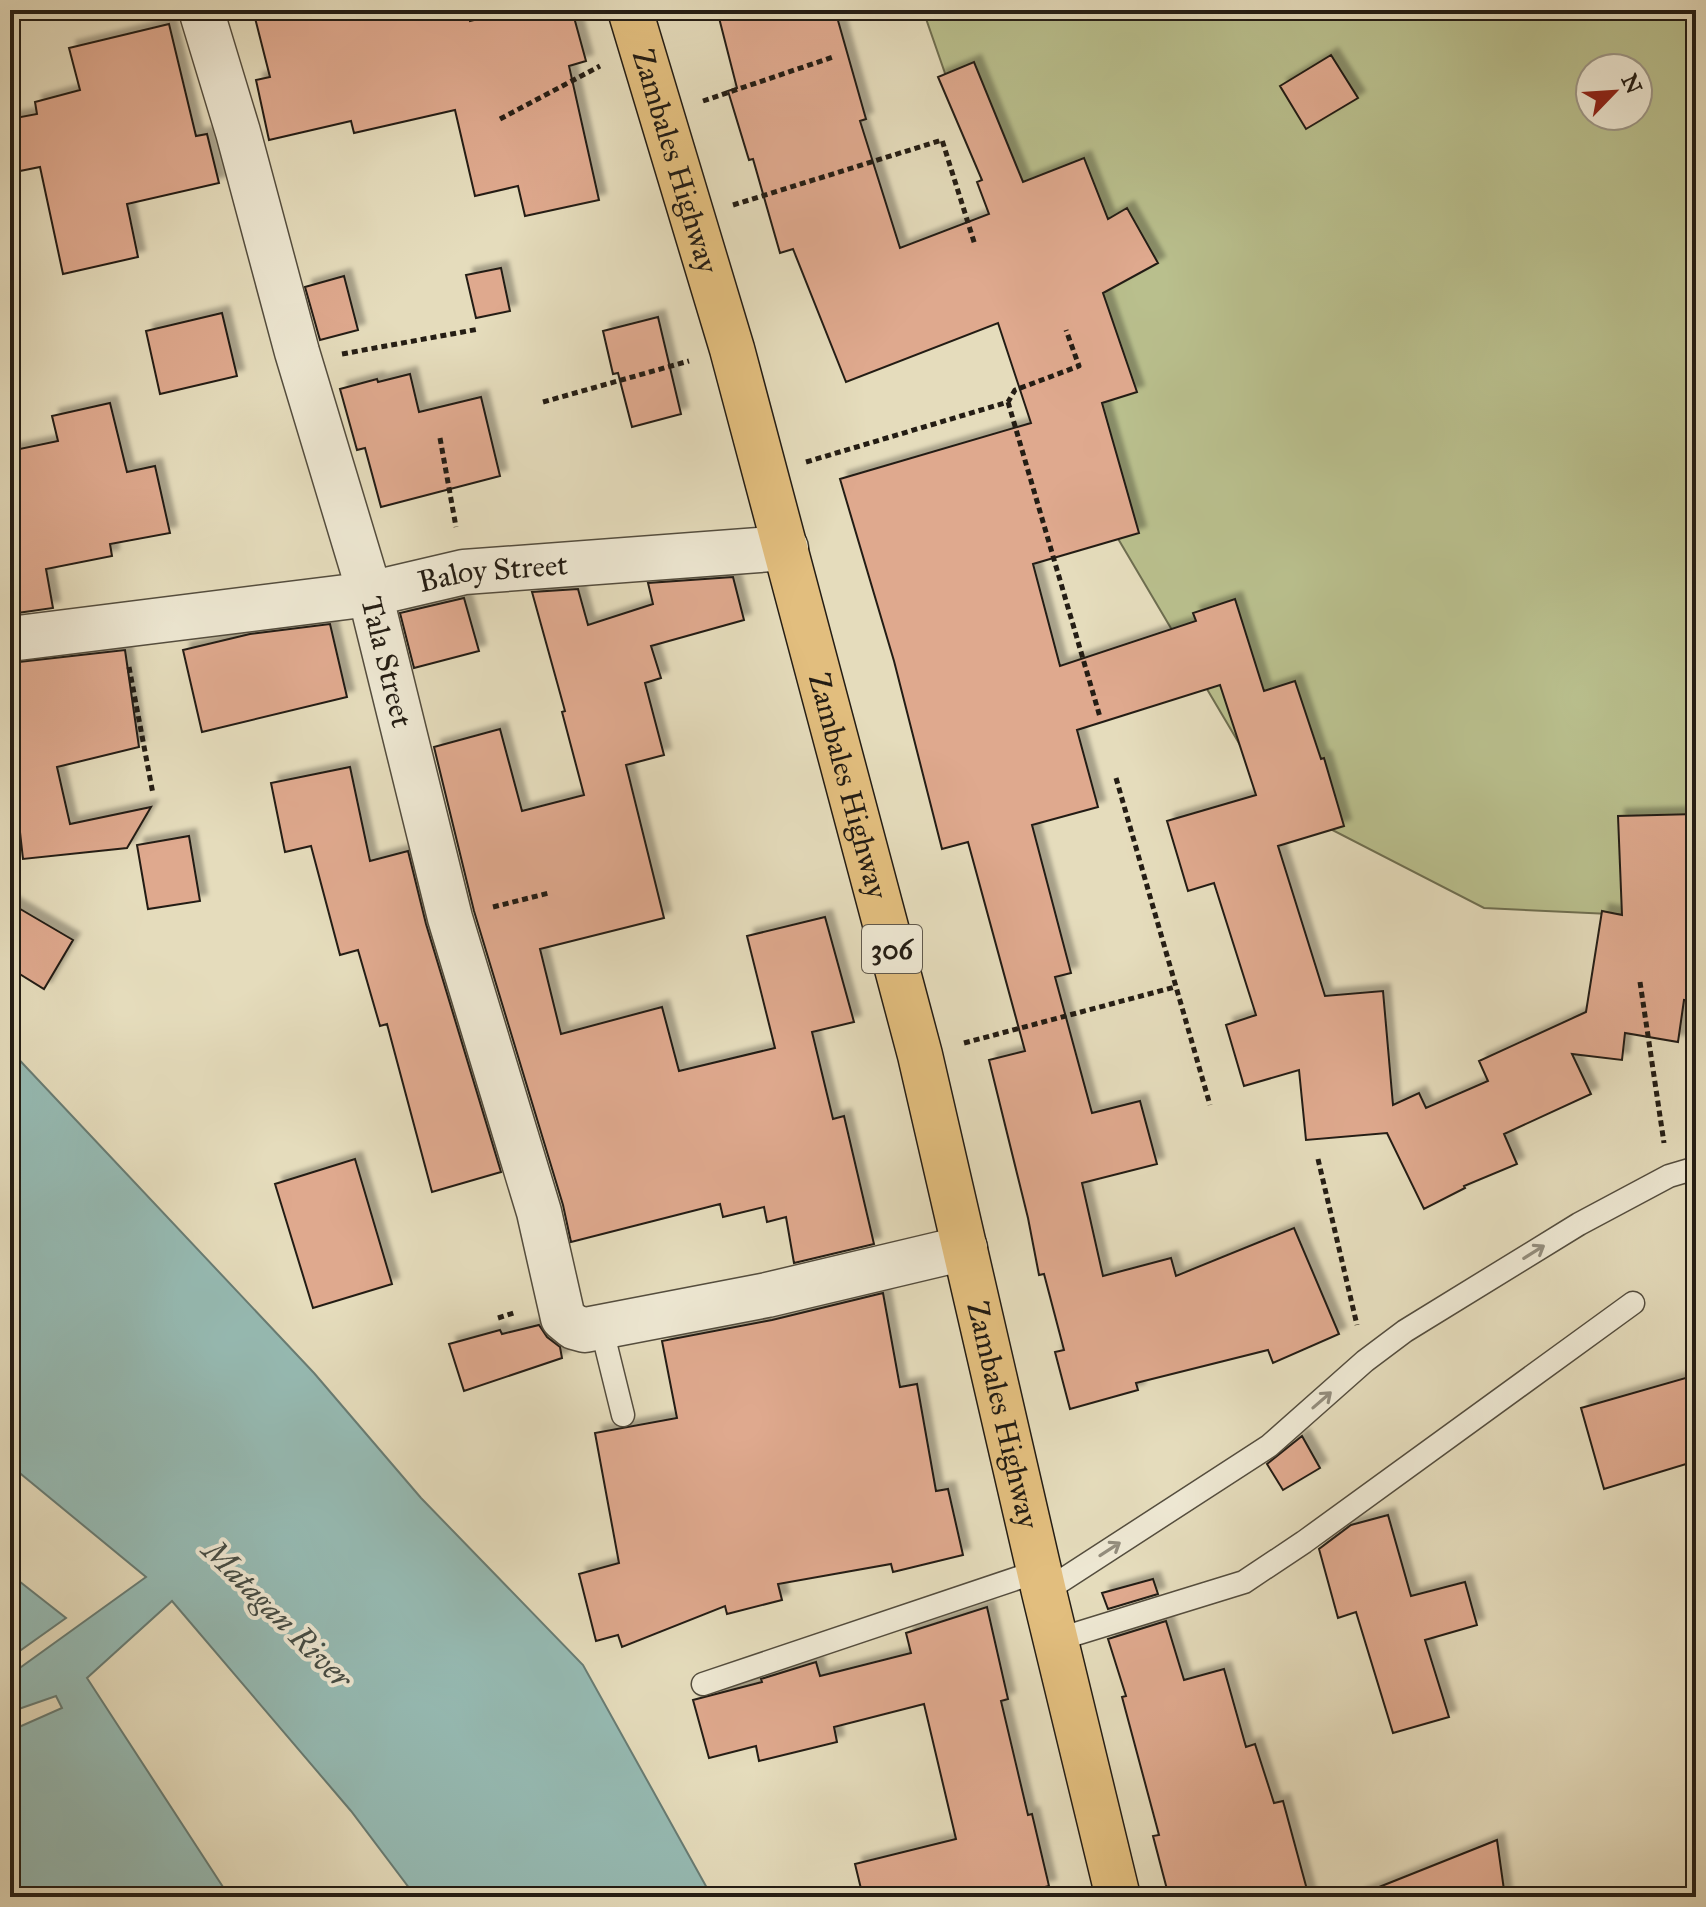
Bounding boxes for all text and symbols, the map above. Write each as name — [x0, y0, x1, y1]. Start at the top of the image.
street label: Zambales Highway — [625, 45, 726, 279]
north arrow — [1574, 52, 1654, 132]
text: N — [1615, 70, 1648, 98]
street label: Baloy Street — [414, 546, 569, 600]
street label: Tala Street — [353, 593, 420, 731]
street label: Zambales Highway — [801, 669, 896, 903]
road number: 306 — [862, 925, 922, 973]
one-way arrow — [1523, 1243, 1545, 1260]
street label: Zambales Highway — [959, 1298, 1047, 1533]
one-way arrow — [1311, 1391, 1331, 1409]
water label: Matagan River — [193, 1529, 362, 1698]
one-way arrow — [1098, 1541, 1120, 1558]

